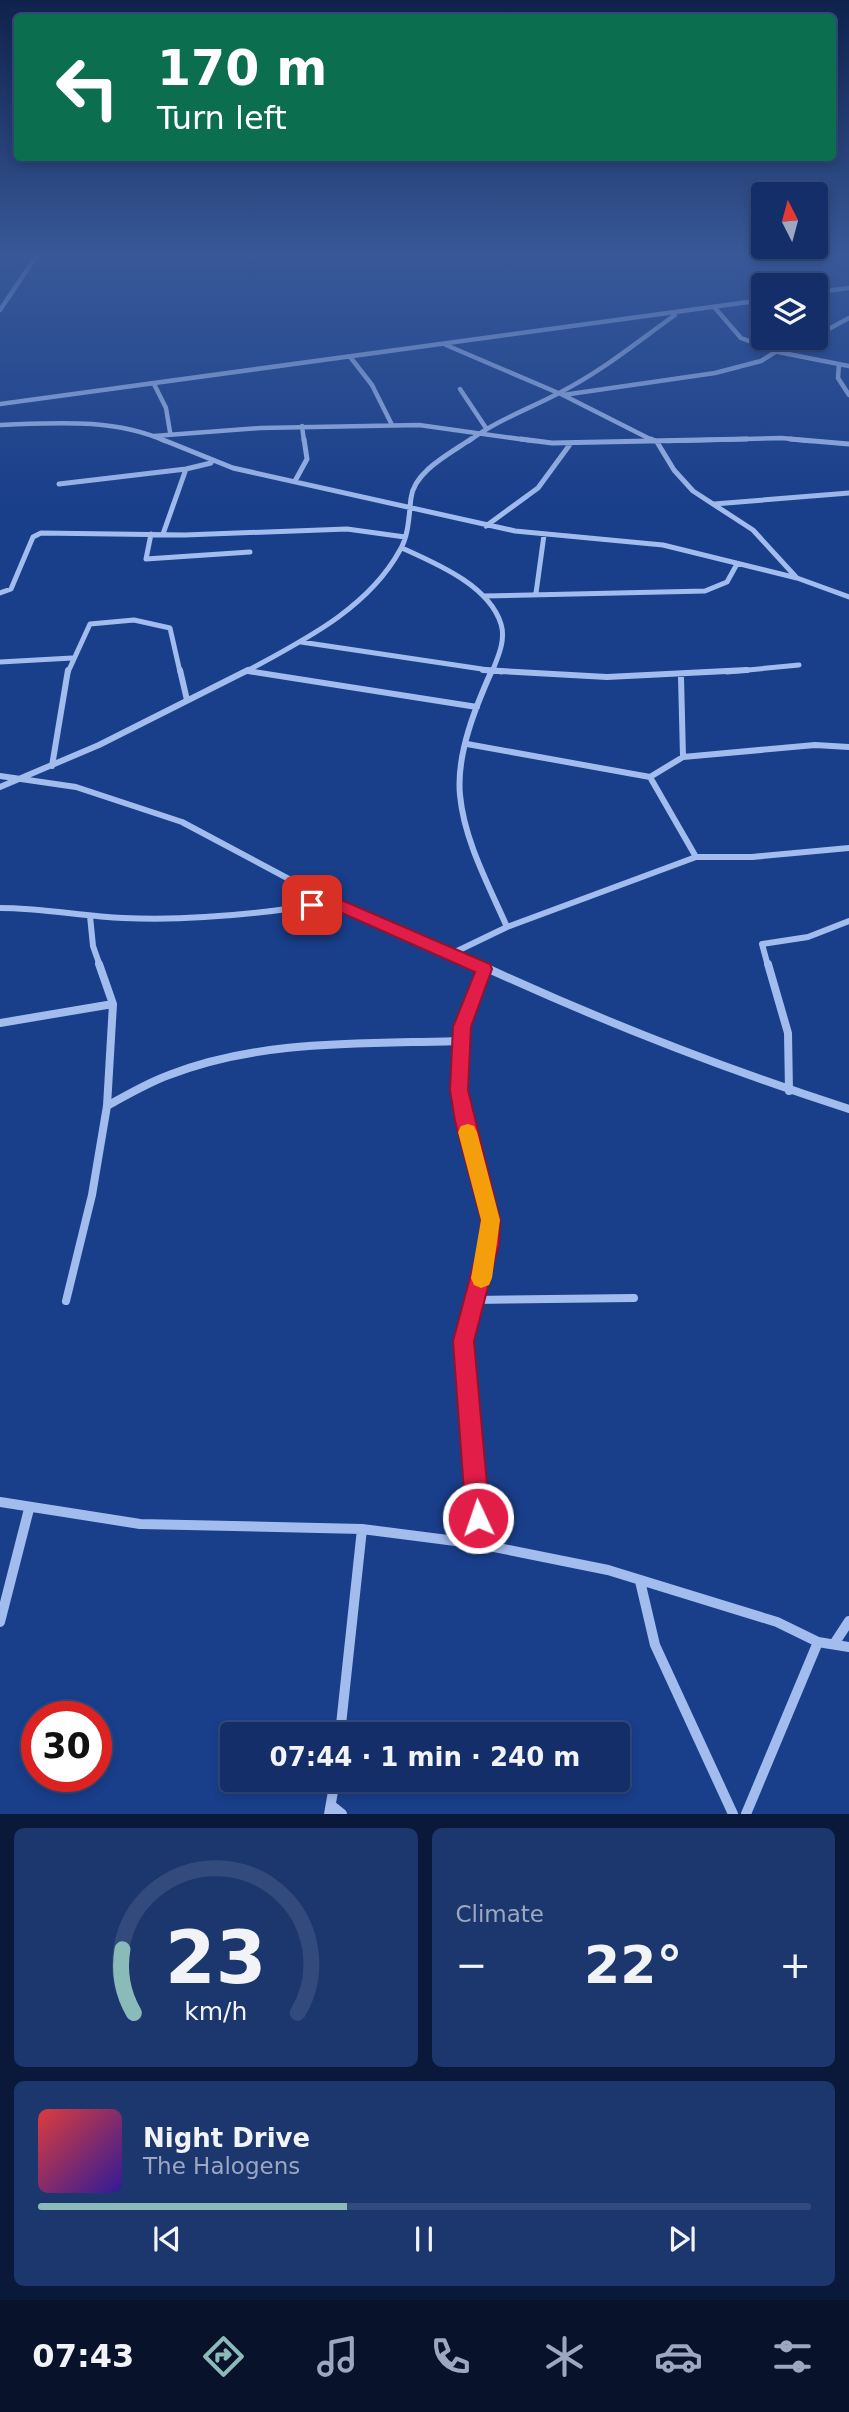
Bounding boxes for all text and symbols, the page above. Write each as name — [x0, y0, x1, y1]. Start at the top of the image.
text: 170 m — [157, 40, 327, 97]
icon: left — [42, 42, 133, 133]
text: Turn left — [157, 99, 287, 137]
north arrow — [751, 182, 828, 259]
map controls — [751, 182, 828, 350]
button: layers — [751, 273, 828, 350]
pin — [282, 875, 342, 935]
icon: arrive — [293, 886, 331, 924]
position arrow — [441, 1481, 515, 1555]
speed limit sign: 30 — [21, 1701, 112, 1792]
text: 07:44 · 1 min · 240 m — [270, 1742, 580, 1772]
text: Climate — [456, 1901, 544, 1927]
text: 23 — [165, 1916, 266, 2001]
text: 22° — [584, 1935, 682, 1995]
text: − — [456, 1943, 487, 1987]
text: + — [779, 1943, 811, 1987]
text: km/h — [184, 1997, 247, 2026]
text: Night Drive — [143, 2123, 310, 2153]
text: The Halogens — [143, 2153, 300, 2179]
icon: previous — [148, 2220, 186, 2258]
icon: pause — [405, 2220, 443, 2258]
icon: next — [663, 2220, 701, 2258]
icon: directions — [199, 2332, 248, 2381]
icon: music — [313, 2332, 362, 2381]
icon: phone — [426, 2332, 475, 2381]
icon: climate — [540, 2332, 589, 2381]
icon: car — [654, 2332, 703, 2381]
icon: filters — [768, 2332, 817, 2381]
text: 07:43 — [32, 2337, 134, 2375]

